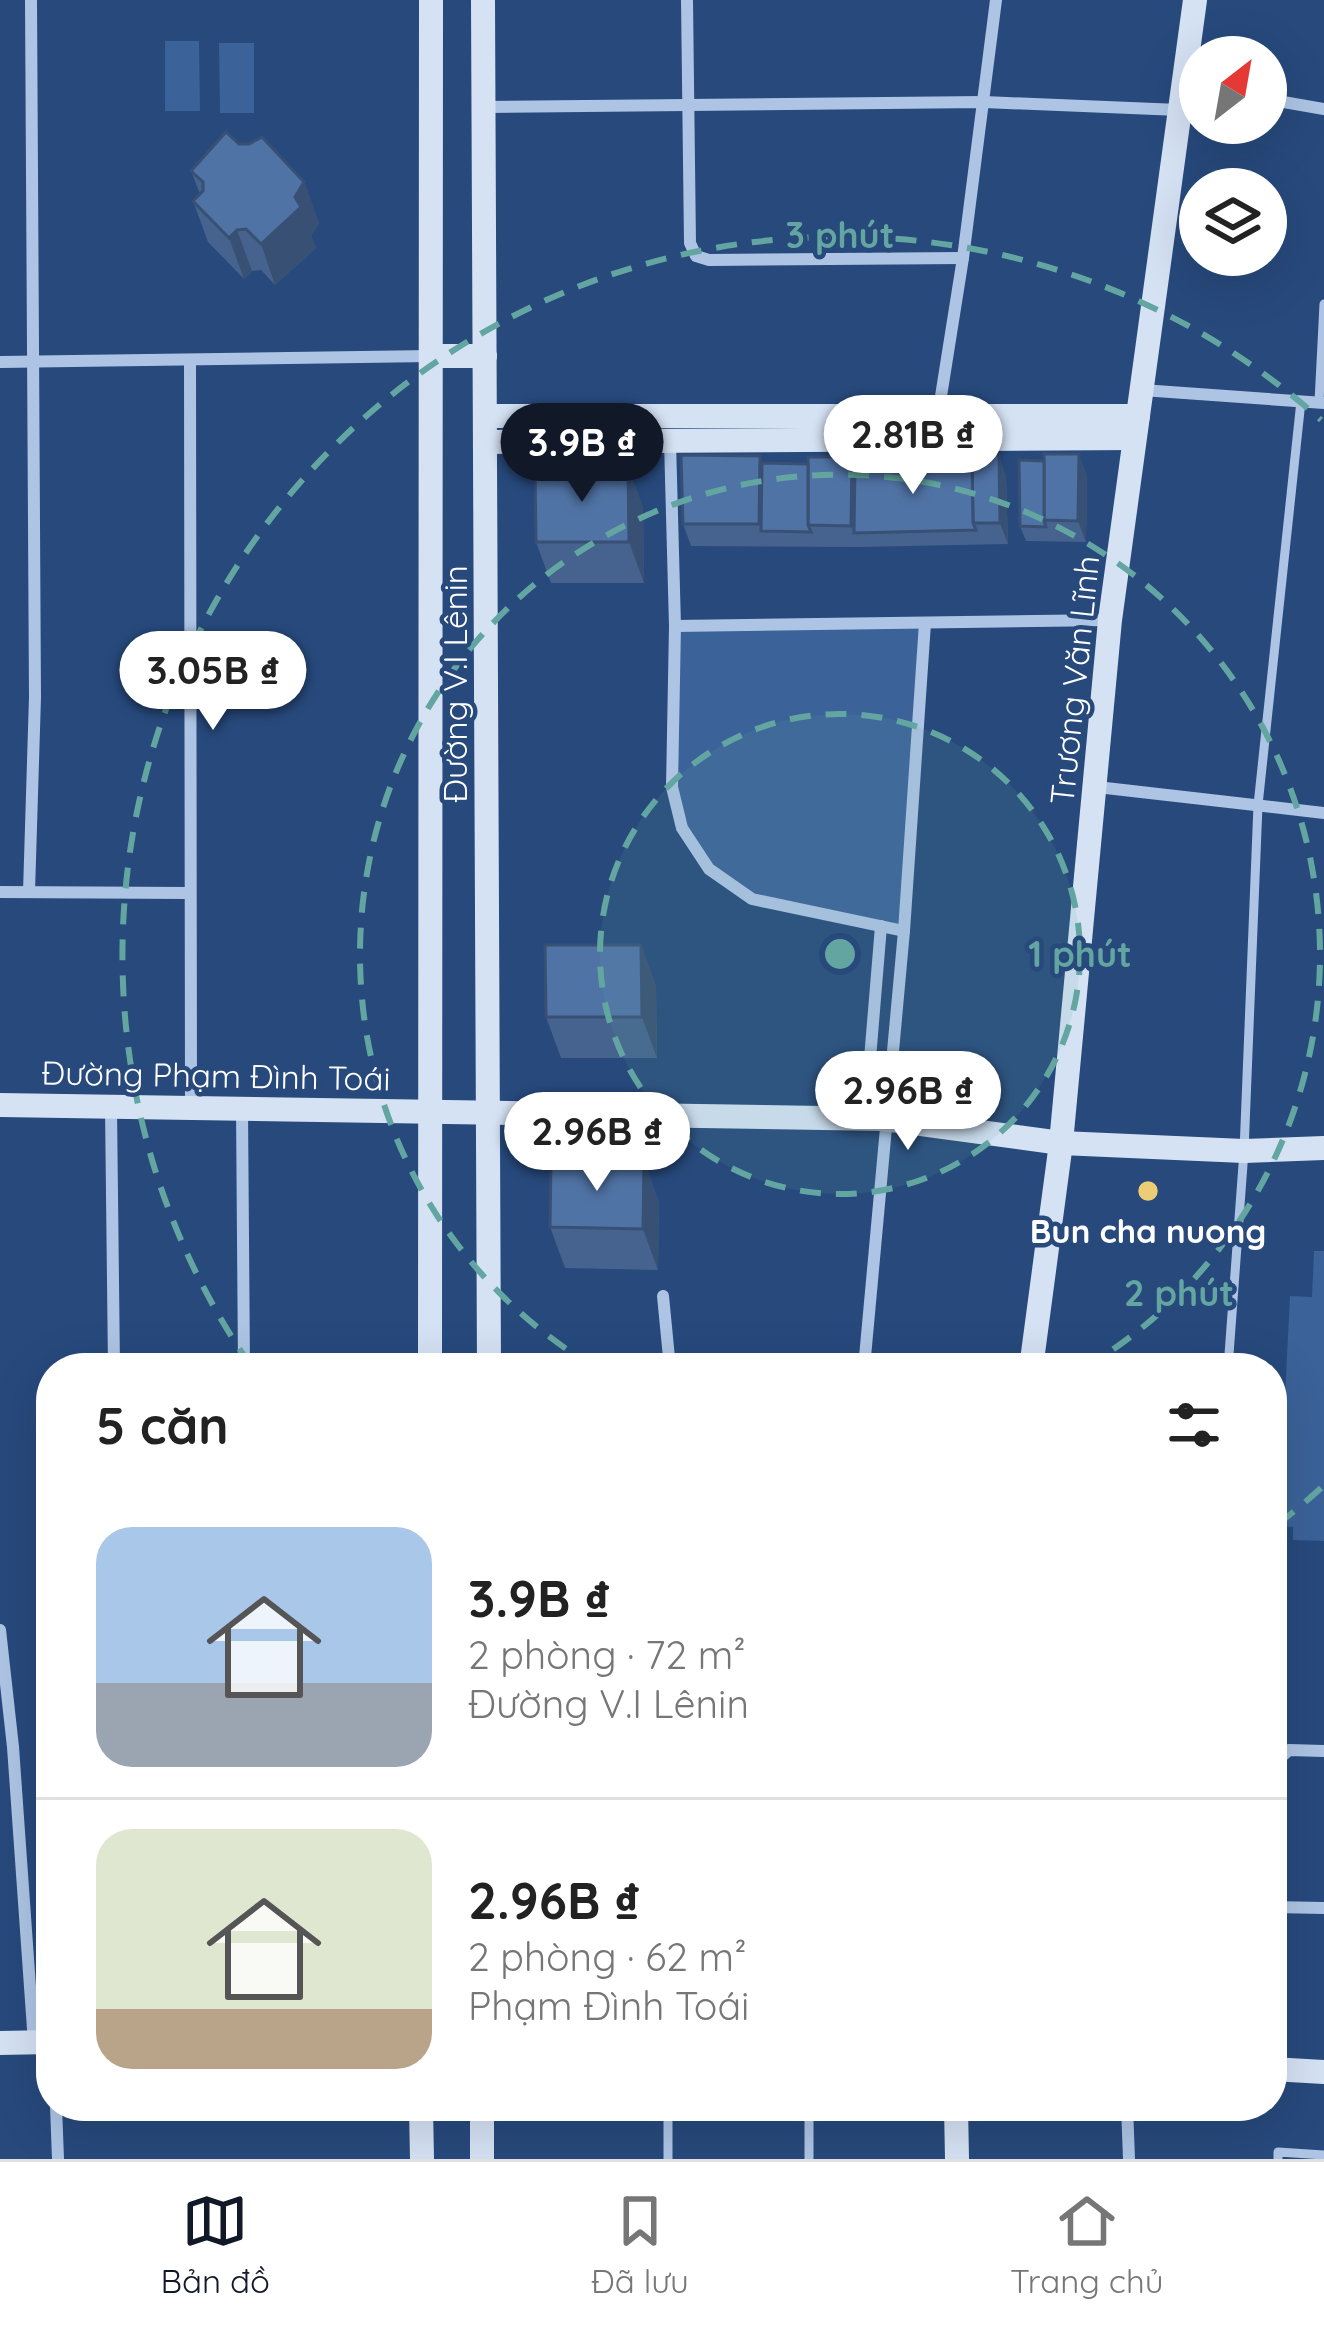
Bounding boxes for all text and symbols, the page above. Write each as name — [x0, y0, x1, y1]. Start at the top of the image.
north arrow — [1179, 36, 1287, 144]
map controls — [1179, 36, 1287, 276]
button: layers — [1179, 168, 1287, 276]
text: 3 phút — [786, 212, 894, 257]
pin: 2.81B ₫ — [802, 395, 1024, 497]
pin: 3.9B ₫ — [484, 403, 680, 505]
text: 2.81B ₫ — [851, 409, 975, 458]
text: 3.9B ₫ — [528, 417, 636, 466]
street label: Trương Văn Lĩnh — [1041, 554, 1107, 806]
street label: Đường V.I Lênin — [434, 565, 475, 803]
pin: 3.05B ₫ — [102, 631, 324, 733]
text: 3.05B ₫ — [146, 645, 280, 694]
text: 1 phút — [1028, 931, 1132, 976]
centre of rings — [819, 933, 861, 975]
street label: Đường Phạm Đình Toái — [41, 1051, 391, 1099]
pin: 2.96B ₫ — [797, 1051, 1019, 1153]
text: 2.96B ₫ — [842, 1065, 974, 1114]
pin: 2.96B ₫ — [486, 1092, 708, 1194]
text: 2.96B ₫ — [531, 1106, 663, 1155]
marker: Bun cha nuong — [1135, 1178, 1161, 1204]
place label: Bun cha nuong — [1030, 1210, 1266, 1251]
text: 2 phút — [1124, 1270, 1234, 1315]
icon: filters — [1161, 1392, 1227, 1458]
text: 5 căn — [96, 1393, 229, 1457]
text: 3.9B ₫ — [468, 1566, 610, 1630]
icon: home — [192, 1575, 336, 1719]
text: 2 phòng · 72 m² — [468, 1630, 746, 1679]
text: Đường V.I Lênin — [468, 1679, 749, 1728]
text: 2.96B ₫ — [468, 1868, 640, 1932]
icon: home — [192, 1877, 336, 2021]
text: 2 phòng · 62 m² — [468, 1932, 747, 1981]
text: Phạm Đình Toái — [468, 1981, 749, 2030]
tab: Bản đồ — [161, 2188, 270, 2301]
tab: Đã lưu — [591, 2188, 689, 2301]
tab: Trang chủ — [1010, 2188, 1163, 2301]

